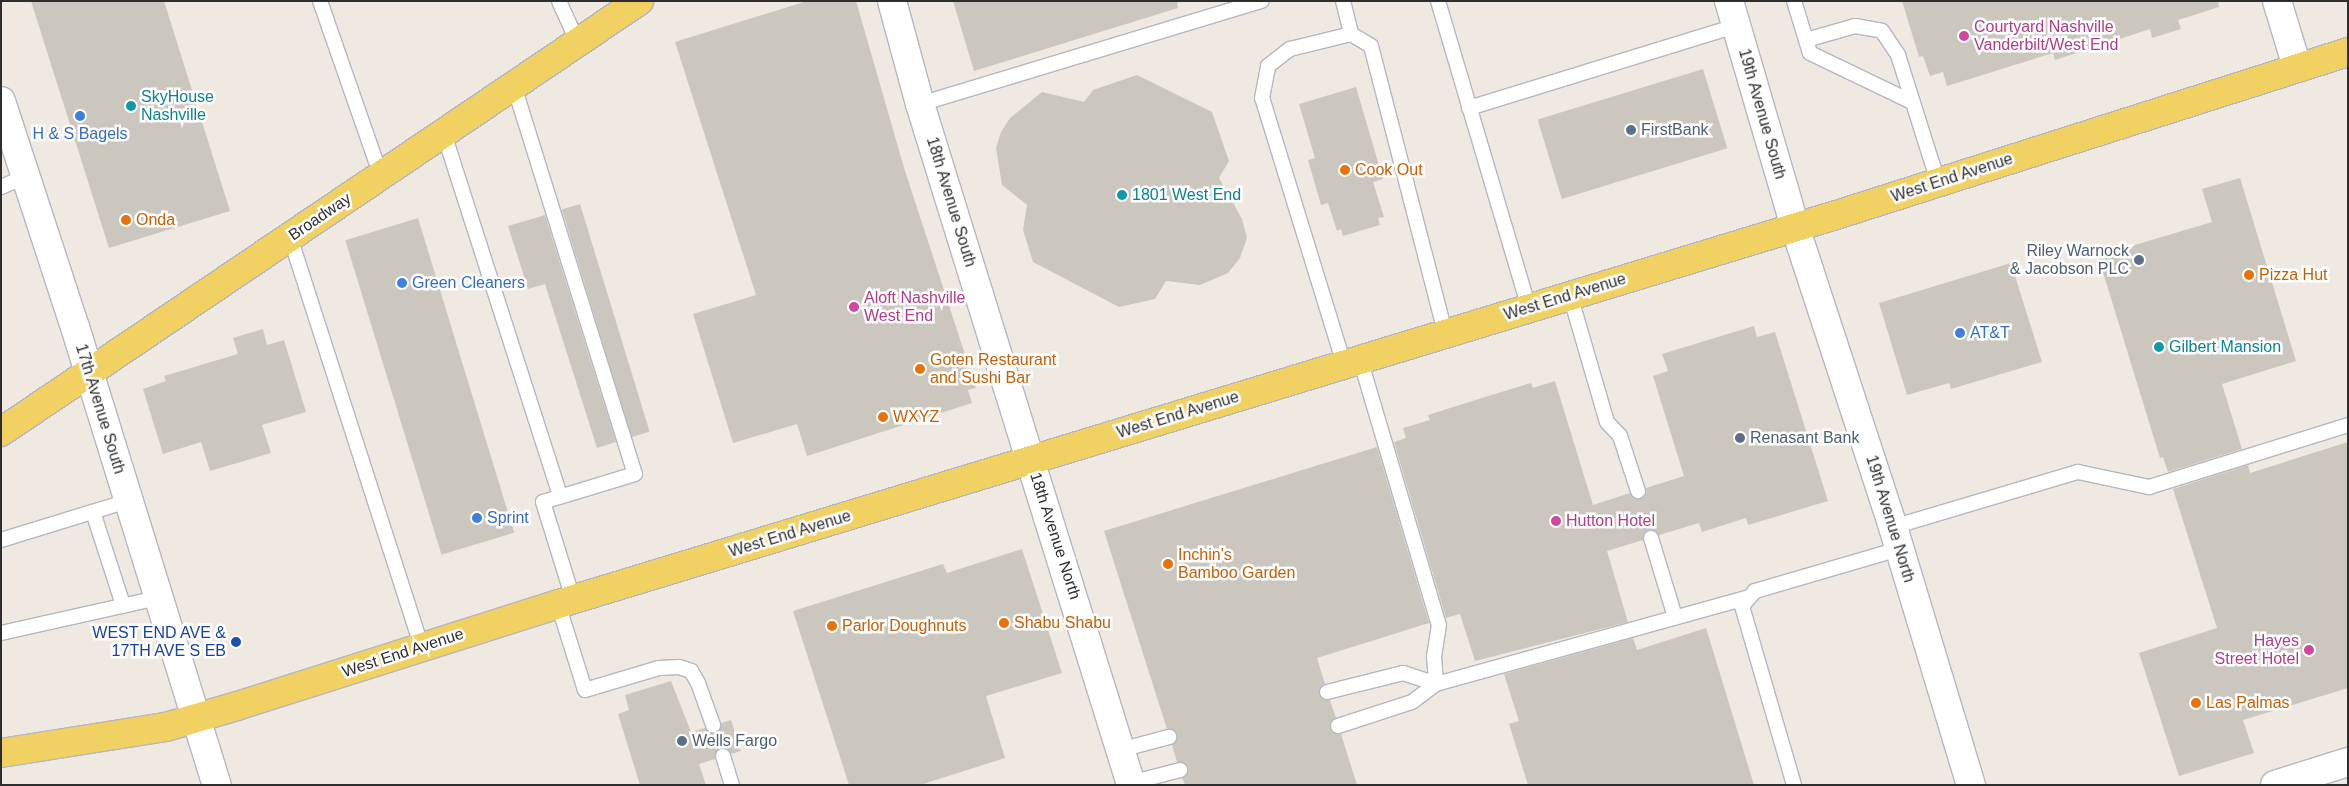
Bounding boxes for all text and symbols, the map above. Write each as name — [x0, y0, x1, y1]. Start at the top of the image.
place label: Courtyard Nashville Vanderbilt/West End — [1974, 17, 2118, 55]
marker: Courtyard Nashville Vanderbilt/West End — [1958, 30, 1970, 42]
street label: 19th Avenue South — [1734, 46, 1790, 182]
place label: SkyHouse Nashville — [141, 87, 214, 125]
marker: SkyHouse Nashville — [125, 100, 137, 112]
marker: H & S Bagels — [74, 110, 86, 122]
place label: FirstBank — [1641, 120, 1709, 140]
place label: H & S Bagels — [32, 124, 128, 144]
marker: FirstBank — [1625, 124, 1637, 136]
street label: 18th Avenue South — [922, 134, 980, 270]
street label: West End Avenue — [1888, 149, 2016, 207]
place label: Cook Out — [1355, 160, 1423, 180]
marker: Cook Out — [1339, 164, 1351, 176]
place label: 1801 West End — [1132, 185, 1241, 205]
street label: Broadway — [285, 189, 355, 245]
marker: 1801 West End — [1116, 189, 1128, 201]
place label: Onda — [136, 210, 175, 230]
marker: Onda — [120, 214, 132, 226]
place label: Riley Warnock & Jacobson PLC — [2010, 241, 2129, 279]
marker: Riley Warnock & Jacobson PLC — [2133, 254, 2145, 266]
place label: Pizza Hut — [2259, 265, 2327, 285]
street label: West End Avenue — [1501, 269, 1629, 325]
marker: Pizza Hut — [2243, 269, 2255, 281]
place label: Green Cleaners — [412, 273, 525, 293]
marker: Green Cleaners — [396, 277, 408, 289]
place label: Aloft Nashville West End — [864, 288, 965, 326]
marker: Aloft Nashville West End — [848, 301, 860, 313]
place label: AT&T — [1970, 323, 2010, 343]
marker: AT&T — [1954, 327, 1966, 339]
place label: Gilbert Mansion — [2169, 337, 2281, 357]
street label: 17th Avenue South — [71, 341, 129, 477]
marker: Gilbert Mansion — [2153, 341, 2165, 353]
place label: Goten Restaurant and Sushi Bar — [930, 350, 1056, 388]
marker: Goten Restaurant and Sushi Bar — [914, 363, 926, 375]
street label: West End Avenue — [1114, 387, 1242, 443]
place label: WXYZ — [893, 407, 939, 427]
marker: WXYZ — [877, 411, 889, 423]
place label: Renasant Bank — [1750, 428, 1859, 448]
marker: Renasant Bank — [1734, 432, 1746, 444]
street label: 19th Avenue North — [1861, 453, 1919, 585]
street label: 18th Avenue North — [1025, 470, 1085, 602]
street label: West End Avenue — [726, 506, 854, 562]
place label: Sprint — [487, 508, 529, 528]
place label: Hutton Hotel — [1566, 511, 1655, 531]
marker: Sprint — [471, 512, 483, 524]
marker: Hutton Hotel — [1550, 515, 1562, 527]
place label: Inchin's Bamboo Garden — [1178, 545, 1295, 583]
marker: Inchin's Bamboo Garden — [1162, 558, 1174, 570]
place label: Shabu Shabu — [1014, 613, 1111, 633]
place label: Parlor Doughnuts — [842, 616, 967, 636]
marker: Shabu Shabu — [998, 617, 1010, 629]
marker: Parlor Doughnuts — [826, 620, 838, 632]
place label: WEST END AVE & 17TH AVE S EB — [91, 623, 226, 661]
street label: West End Avenue — [339, 624, 467, 682]
place label: Hayes Street Hotel — [2215, 631, 2299, 669]
marker: WEST END AVE & 17TH AVE S EB — [230, 636, 242, 648]
marker: Hayes Street Hotel — [2303, 644, 2315, 656]
place label: Las Palmas — [2206, 693, 2290, 713]
marker: Las Palmas — [2190, 697, 2202, 709]
place label: Wells Fargo — [692, 731, 777, 751]
marker: Wells Fargo — [676, 735, 688, 747]

